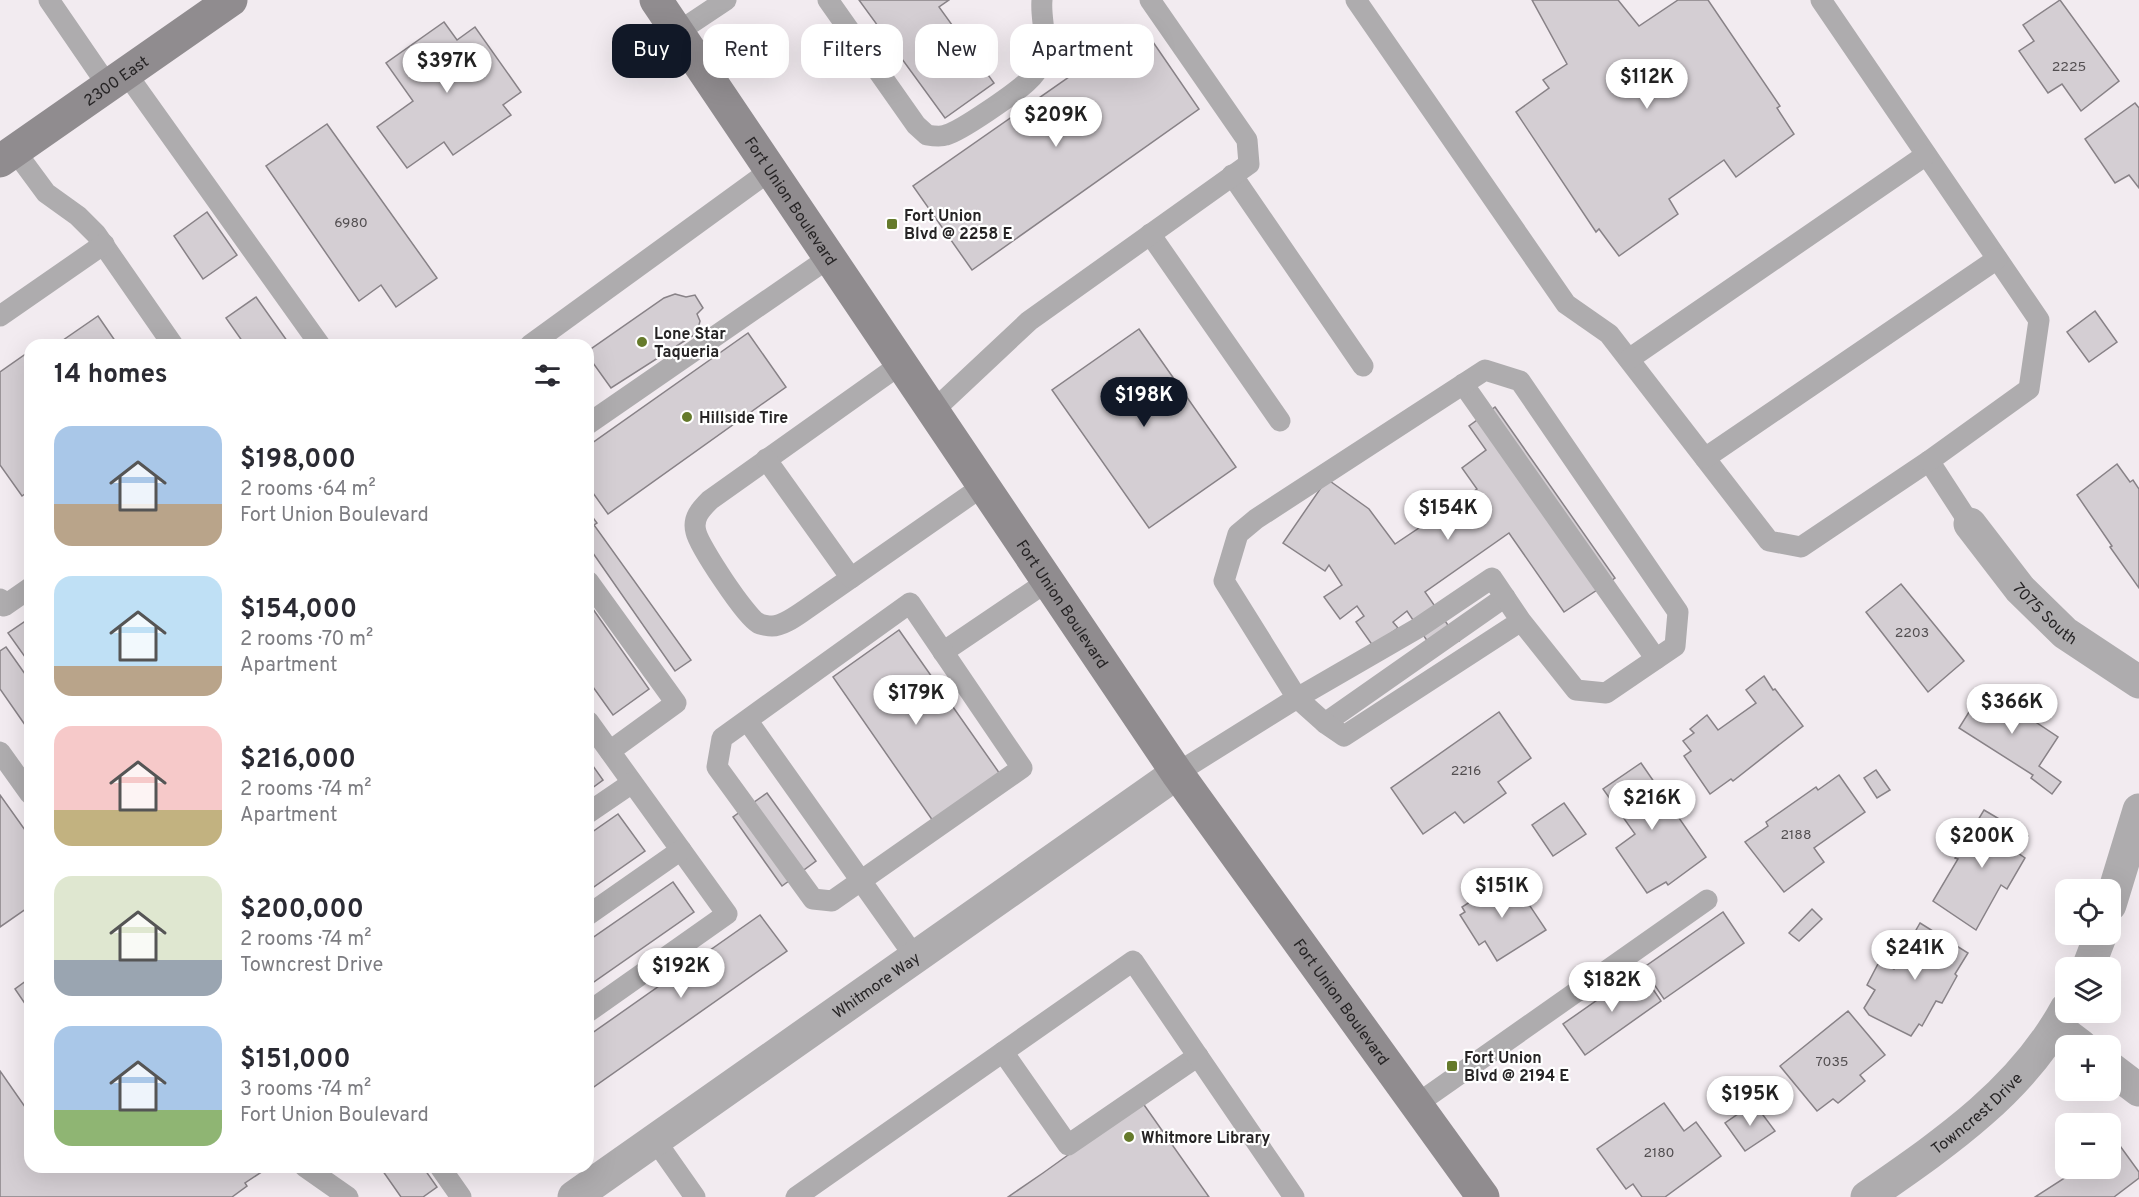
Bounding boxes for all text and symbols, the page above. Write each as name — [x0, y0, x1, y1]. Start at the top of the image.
chip: Buy — [612, 24, 691, 78]
chip: Rent — [703, 24, 789, 78]
chip: Filters — [801, 24, 903, 78]
chip: New — [915, 24, 998, 78]
chip: Apartment — [1010, 24, 1154, 78]
pin: $397K — [405, 43, 489, 94]
text: $397K — [417, 49, 477, 75]
street label: 2300 East — [80, 52, 153, 112]
pin: $112K — [1605, 59, 1689, 110]
house number: 2225 — [2052, 59, 2086, 76]
text: $112K — [1620, 65, 1674, 91]
pin: $209K — [1014, 97, 1098, 148]
text: $209K — [1024, 103, 1088, 129]
street label: Fort Union Boulevard — [739, 134, 840, 270]
place label: Fort Union Blvd @ 2258 E — [904, 207, 1012, 245]
house number: 6980 — [334, 215, 368, 232]
marker: Fort Union Blvd @ 2258 E — [885, 217, 899, 231]
place label: Lone Star Taqueria — [654, 325, 726, 363]
marker: Lone Star Taqueria — [635, 335, 649, 349]
text: 14 homes — [54, 359, 168, 392]
icon: filters — [531, 359, 564, 392]
pin: $198K — [1102, 377, 1186, 428]
text: $198K — [1114, 383, 1174, 409]
place label: Hillside Tire — [699, 409, 788, 429]
marker: Hillside Tire — [680, 410, 694, 424]
text: $198,000 — [240, 444, 356, 477]
icon: home — [102, 450, 174, 522]
text: 2 rooms · 64 m² — [240, 477, 376, 503]
pin: $154K — [1406, 490, 1490, 541]
text: $154K — [1418, 496, 1478, 522]
text: Fort Union Boulevard — [240, 503, 429, 529]
street label: Fort Union Boulevard — [1011, 537, 1112, 673]
street label: 7075 South — [2007, 579, 2080, 650]
text: $154,000 — [240, 594, 357, 627]
icon: home — [102, 600, 174, 672]
house number: 2203 — [1895, 625, 1929, 642]
text: 2 rooms · 70 m² — [240, 627, 373, 653]
text: Apartment — [240, 653, 338, 679]
pin: $179K — [874, 675, 958, 726]
text: $179K — [887, 681, 945, 707]
pin: $366K — [1970, 684, 2054, 735]
text: $366K — [1981, 690, 2043, 716]
text: $216,000 — [240, 744, 356, 777]
icon: home — [102, 750, 174, 822]
house number: 2216 — [1451, 763, 1481, 780]
text: 2 rooms · 74 m² — [240, 777, 371, 803]
pin: $216K — [1610, 780, 1694, 831]
text: $216K — [1623, 786, 1681, 812]
text: Apartment — [240, 803, 338, 829]
pin: $200K — [1940, 818, 2024, 869]
text: $200K — [1950, 824, 2014, 850]
house number: 2188 — [1781, 827, 1811, 844]
pin: $151K — [1460, 868, 1544, 919]
text: $151K — [1475, 874, 1529, 900]
map controls — [2055, 879, 2121, 1179]
button: locate — [2055, 879, 2121, 945]
text: $200,000 — [240, 894, 364, 927]
icon: home — [102, 900, 174, 972]
text: 2 rooms · 74 m² — [240, 927, 371, 953]
pin: $241K — [1873, 930, 1957, 981]
street label: Fort Union Boulevard — [1288, 936, 1393, 1070]
text: $241K — [1885, 936, 1945, 962]
pin: $192K — [639, 948, 723, 999]
street label: Whitmore Way — [829, 949, 925, 1024]
text: Towncrest Drive — [240, 953, 383, 979]
text: $192K — [652, 954, 710, 980]
button: layers — [2055, 957, 2121, 1023]
pin: $182K — [1570, 962, 1654, 1013]
text: $182K — [1583, 968, 1641, 994]
button: + — [2055, 1035, 2121, 1101]
text: $151,000 — [240, 1044, 351, 1077]
place label: Fort Union Blvd @ 2194 E — [1464, 1049, 1569, 1087]
icon: home — [102, 1050, 174, 1122]
house number: 7035 — [1816, 1054, 1849, 1071]
marker: Fort Union Blvd @ 2194 E — [1445, 1059, 1459, 1073]
street label: Towncrest Drive — [1928, 1069, 2028, 1160]
pin: $195K — [1708, 1076, 1792, 1127]
text: 3 rooms · 74 m² — [240, 1077, 371, 1103]
text: $195K — [1721, 1082, 1779, 1108]
text: Fort Union Boulevard — [240, 1103, 429, 1129]
button: − — [2055, 1113, 2121, 1179]
place label: Whitmore Library — [1141, 1129, 1270, 1149]
marker: Whitmore Library — [1122, 1130, 1136, 1144]
house number: 2180 — [1643, 1145, 1675, 1162]

